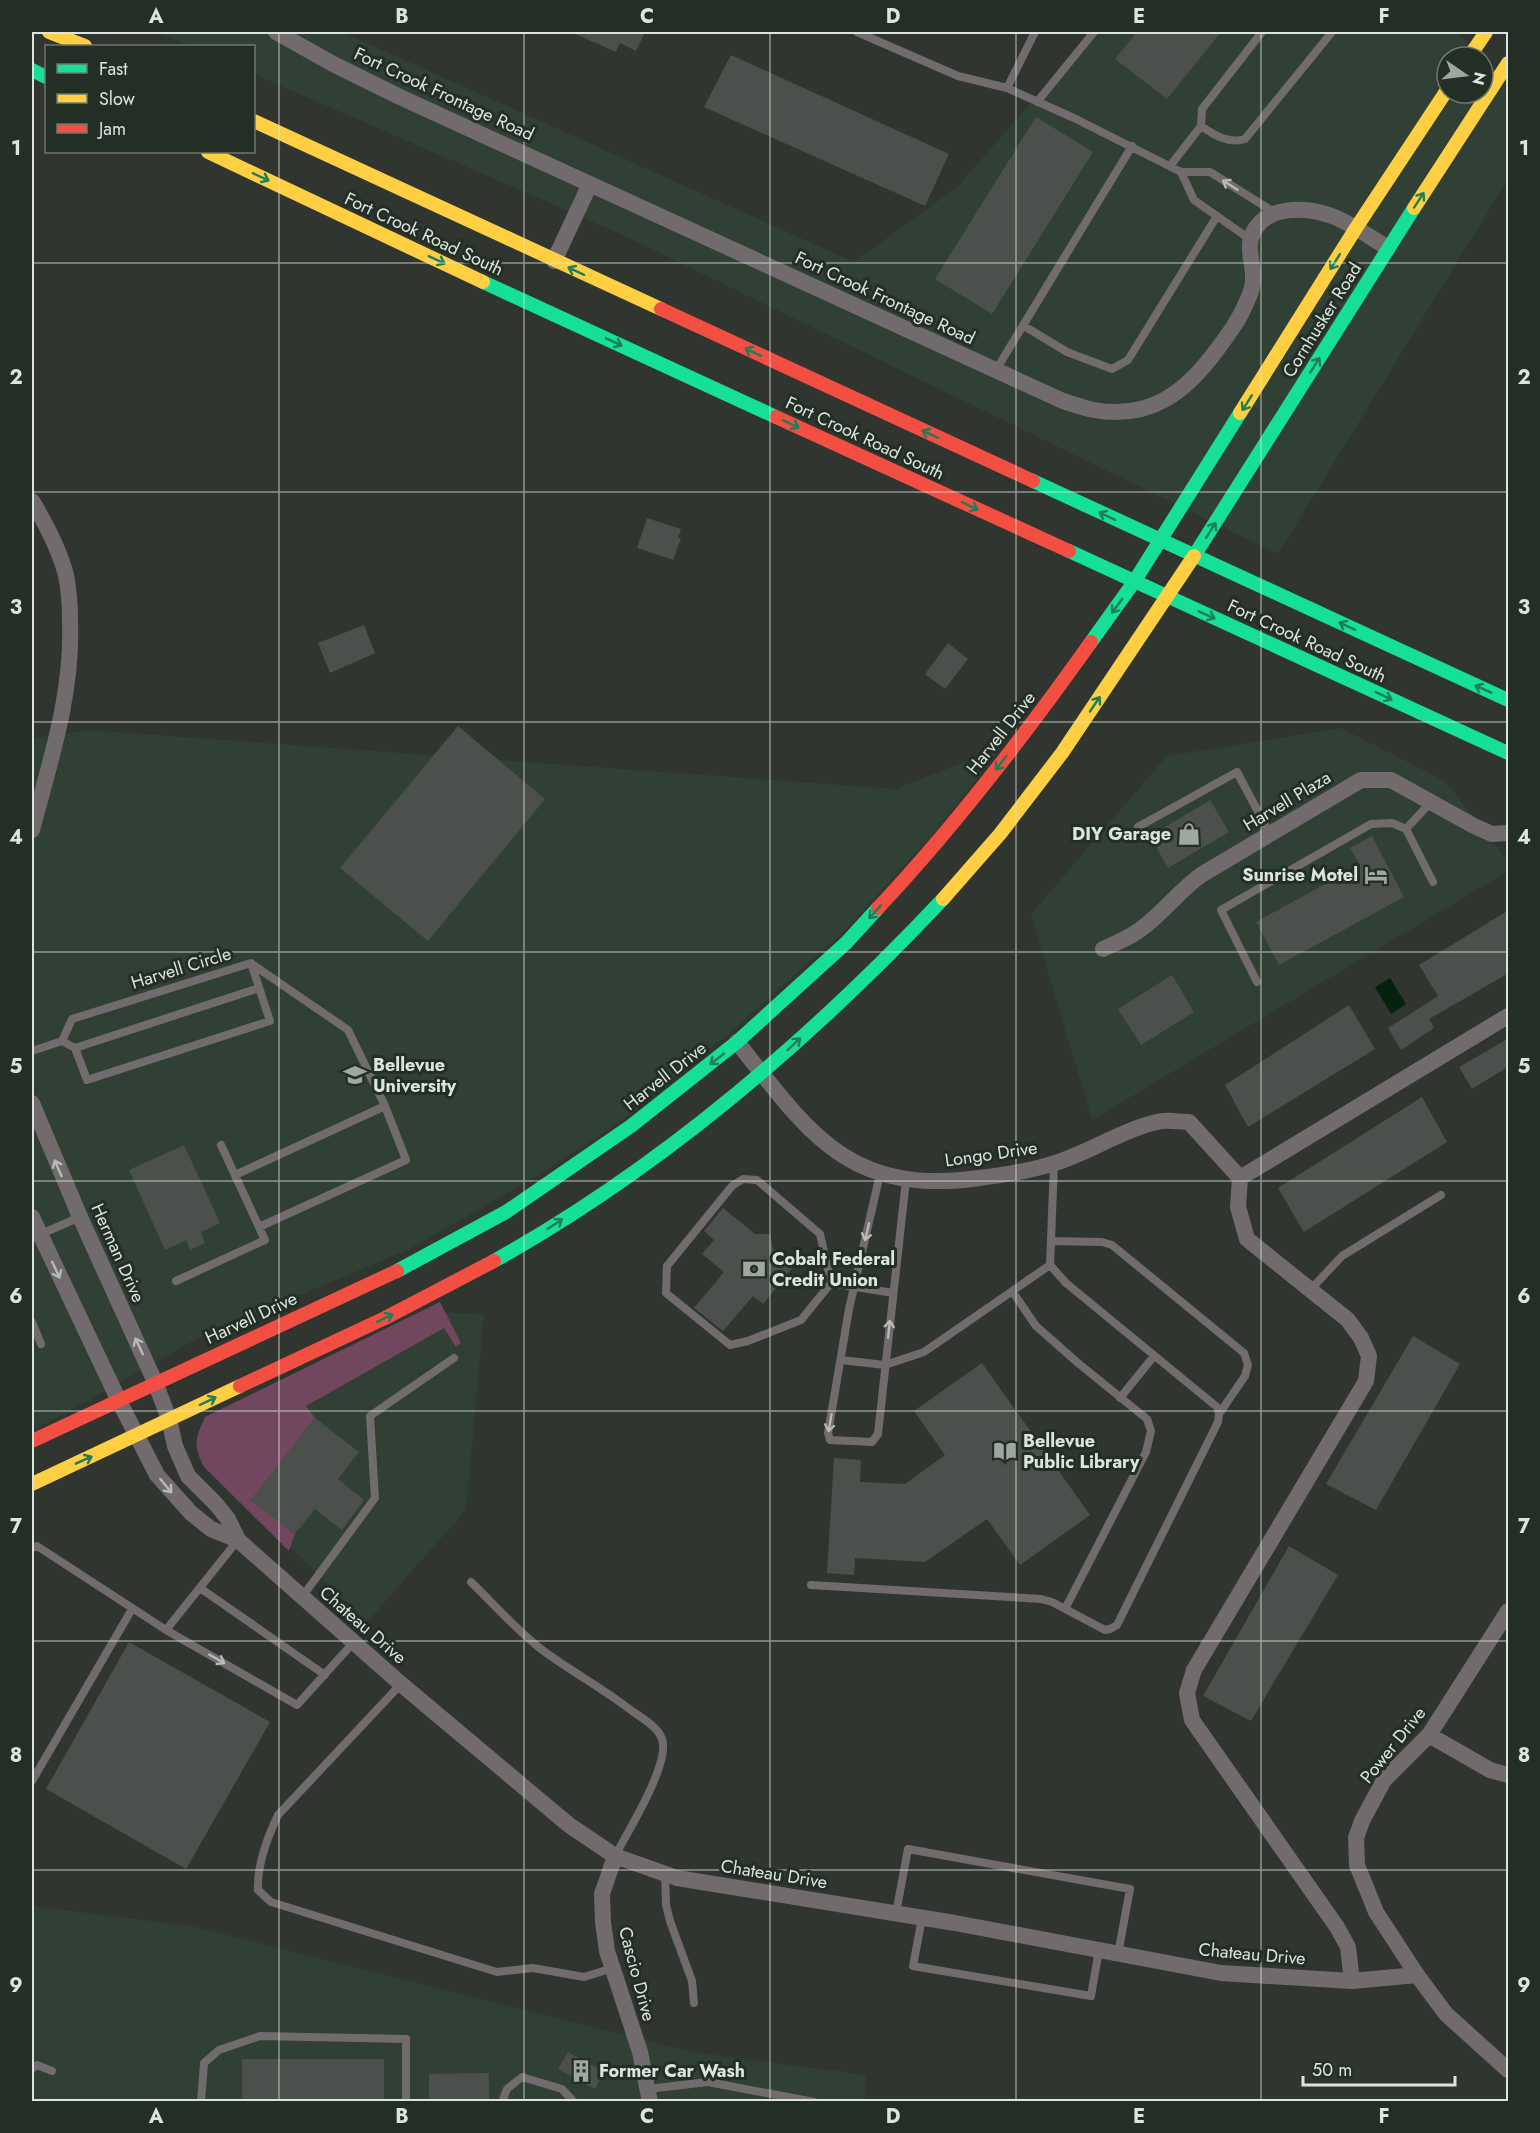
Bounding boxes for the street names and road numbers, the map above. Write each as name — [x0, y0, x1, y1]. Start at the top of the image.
street label: Fort Crook Frontage Road — [350, 41, 538, 147]
street label: Fort Crook Road South — [340, 186, 508, 282]
street label: Fort Crook Frontage Road — [791, 245, 979, 351]
street label: Cornhusker Road — [1276, 257, 1368, 383]
street label: Fort Crook Road South — [781, 390, 949, 486]
street label: Fort Crook Road South — [1223, 593, 1391, 689]
street label: Harvell Drive — [960, 686, 1042, 780]
street label: Harvell Plaza — [1238, 765, 1336, 837]
street label: Harvell Circle — [128, 940, 234, 996]
street label: Harvell Drive — [618, 1035, 712, 1117]
street label: Longo Drive — [943, 1135, 1039, 1173]
street label: Herman Drive — [85, 1199, 151, 1307]
street label: Harvell Drive — [201, 1285, 301, 1351]
street label: Chateau Drive — [314, 1580, 412, 1670]
street label: Power Drive — [1354, 1701, 1432, 1789]
street label: Chateau Drive — [719, 1853, 829, 1895]
street label: Cascio Drive — [612, 1924, 662, 2024]
street label: Chateau Drive — [1197, 1936, 1307, 1972]

